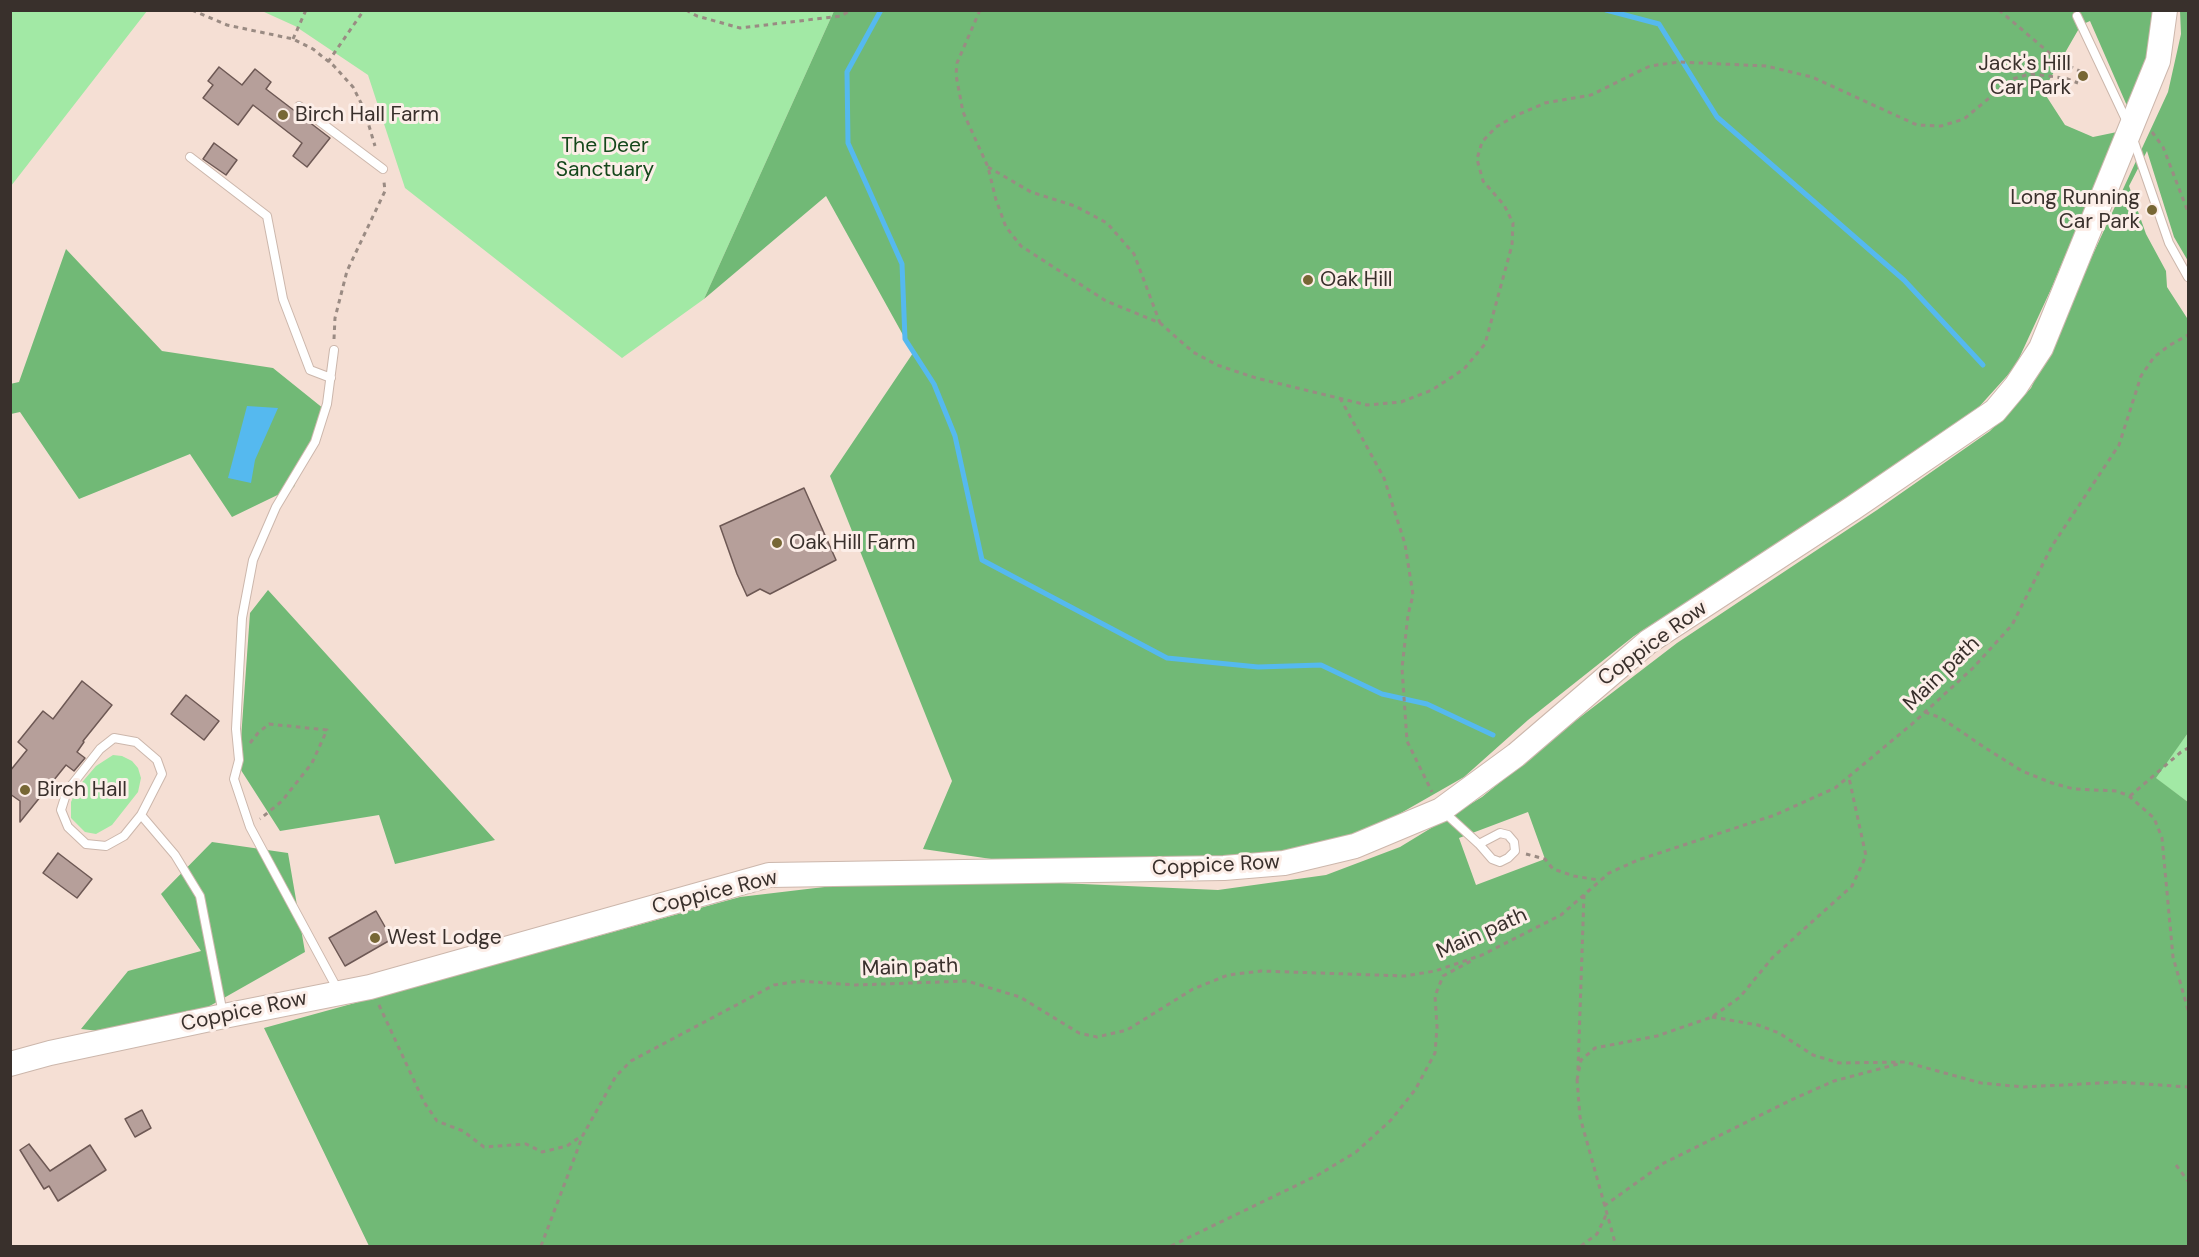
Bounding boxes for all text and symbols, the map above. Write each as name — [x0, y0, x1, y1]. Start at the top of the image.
place label: Jack's Hill Car Park — [1978, 51, 2071, 101]
marker: Jack's Hill Car Park — [2076, 69, 2090, 83]
place label: Birch Hall Farm — [295, 102, 439, 128]
marker: Birch Hall Farm — [276, 108, 290, 122]
park label: The Deer Sanctuary — [556, 133, 654, 183]
place label: Long Running Car Park — [2010, 185, 2140, 235]
marker: Long Running Car Park — [2145, 203, 2159, 217]
place label: Oak Hill — [1320, 267, 1393, 293]
marker: Oak Hill — [1301, 273, 1315, 287]
place label: Oak Hill Farm — [789, 530, 916, 556]
marker: Oak Hill Farm — [770, 536, 784, 550]
street label: Coppice Row — [1594, 596, 1712, 692]
street label: Main path — [1899, 631, 1985, 717]
place label: Birch Hall — [37, 777, 127, 803]
marker: Birch Hall — [18, 783, 32, 797]
street label: Coppice Row — [1151, 850, 1281, 882]
street label: Coppice Row — [650, 865, 780, 921]
street label: Main path — [1433, 903, 1531, 965]
place label: West Lodge — [387, 925, 502, 951]
marker: West Lodge — [368, 931, 382, 945]
street label: Main path — [861, 954, 959, 982]
street label: Coppice Row — [179, 986, 309, 1038]

